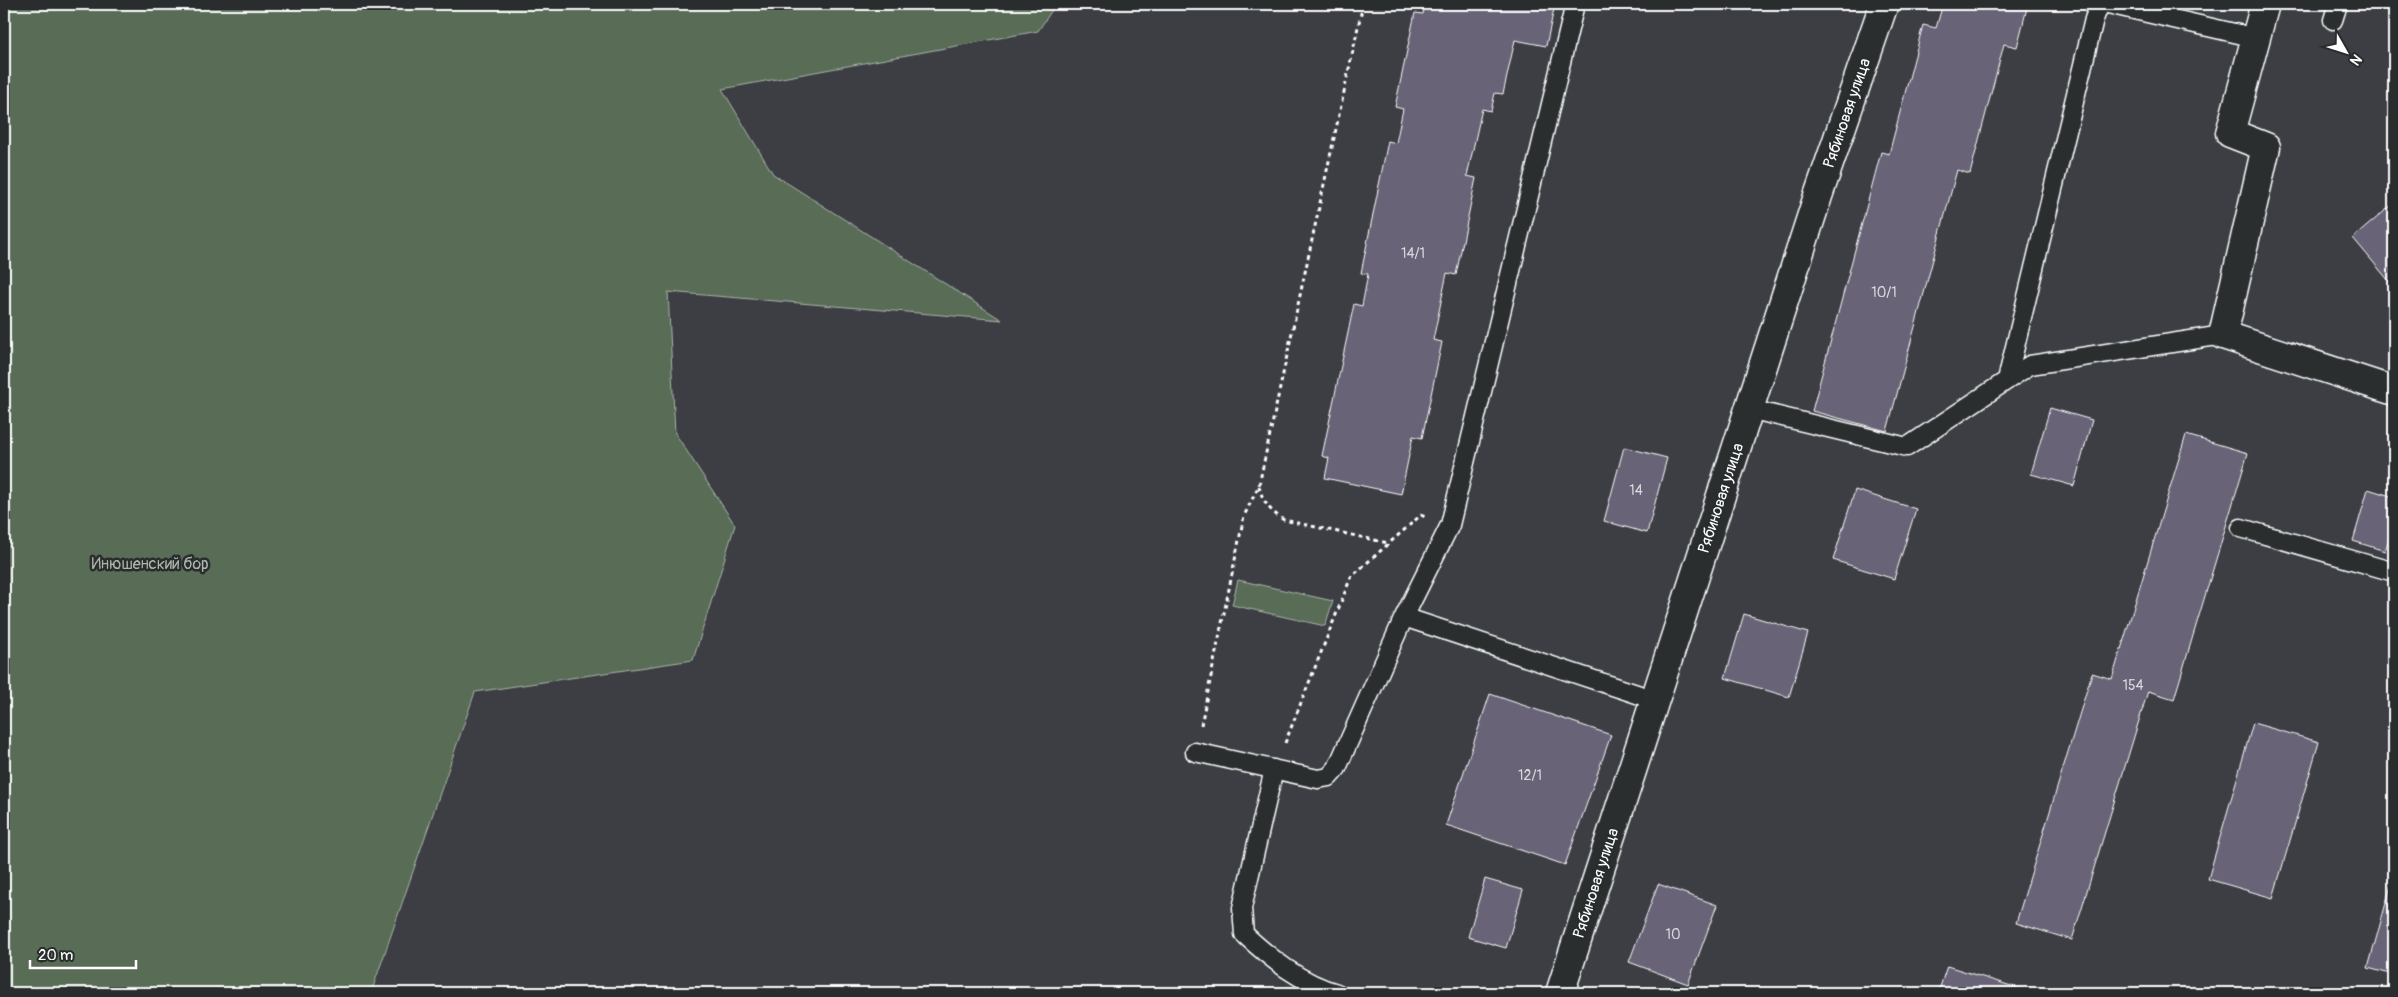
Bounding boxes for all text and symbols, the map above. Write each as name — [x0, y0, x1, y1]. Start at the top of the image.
north arrow — [2320, 28, 2370, 78]
text: N — [2346, 51, 2365, 69]
street label: Рябиновая улица — [1819, 56, 1875, 170]
house number: 14/1 — [1401, 245, 1425, 262]
house number: 10/1 — [1871, 284, 1897, 301]
street label: Рябиновая улица — [1694, 440, 1748, 556]
house number: 14 — [1629, 482, 1643, 499]
park label: Инюшенский бор — [91, 554, 209, 574]
house number: 154 — [2122, 677, 2144, 694]
house number: 12/1 — [1518, 767, 1542, 784]
street label: Рябиновая улица — [1569, 825, 1623, 941]
house number: 10 — [1665, 926, 1681, 943]
scale bar — [30, 937, 136, 969]
text: 20 m — [38, 946, 73, 965]

